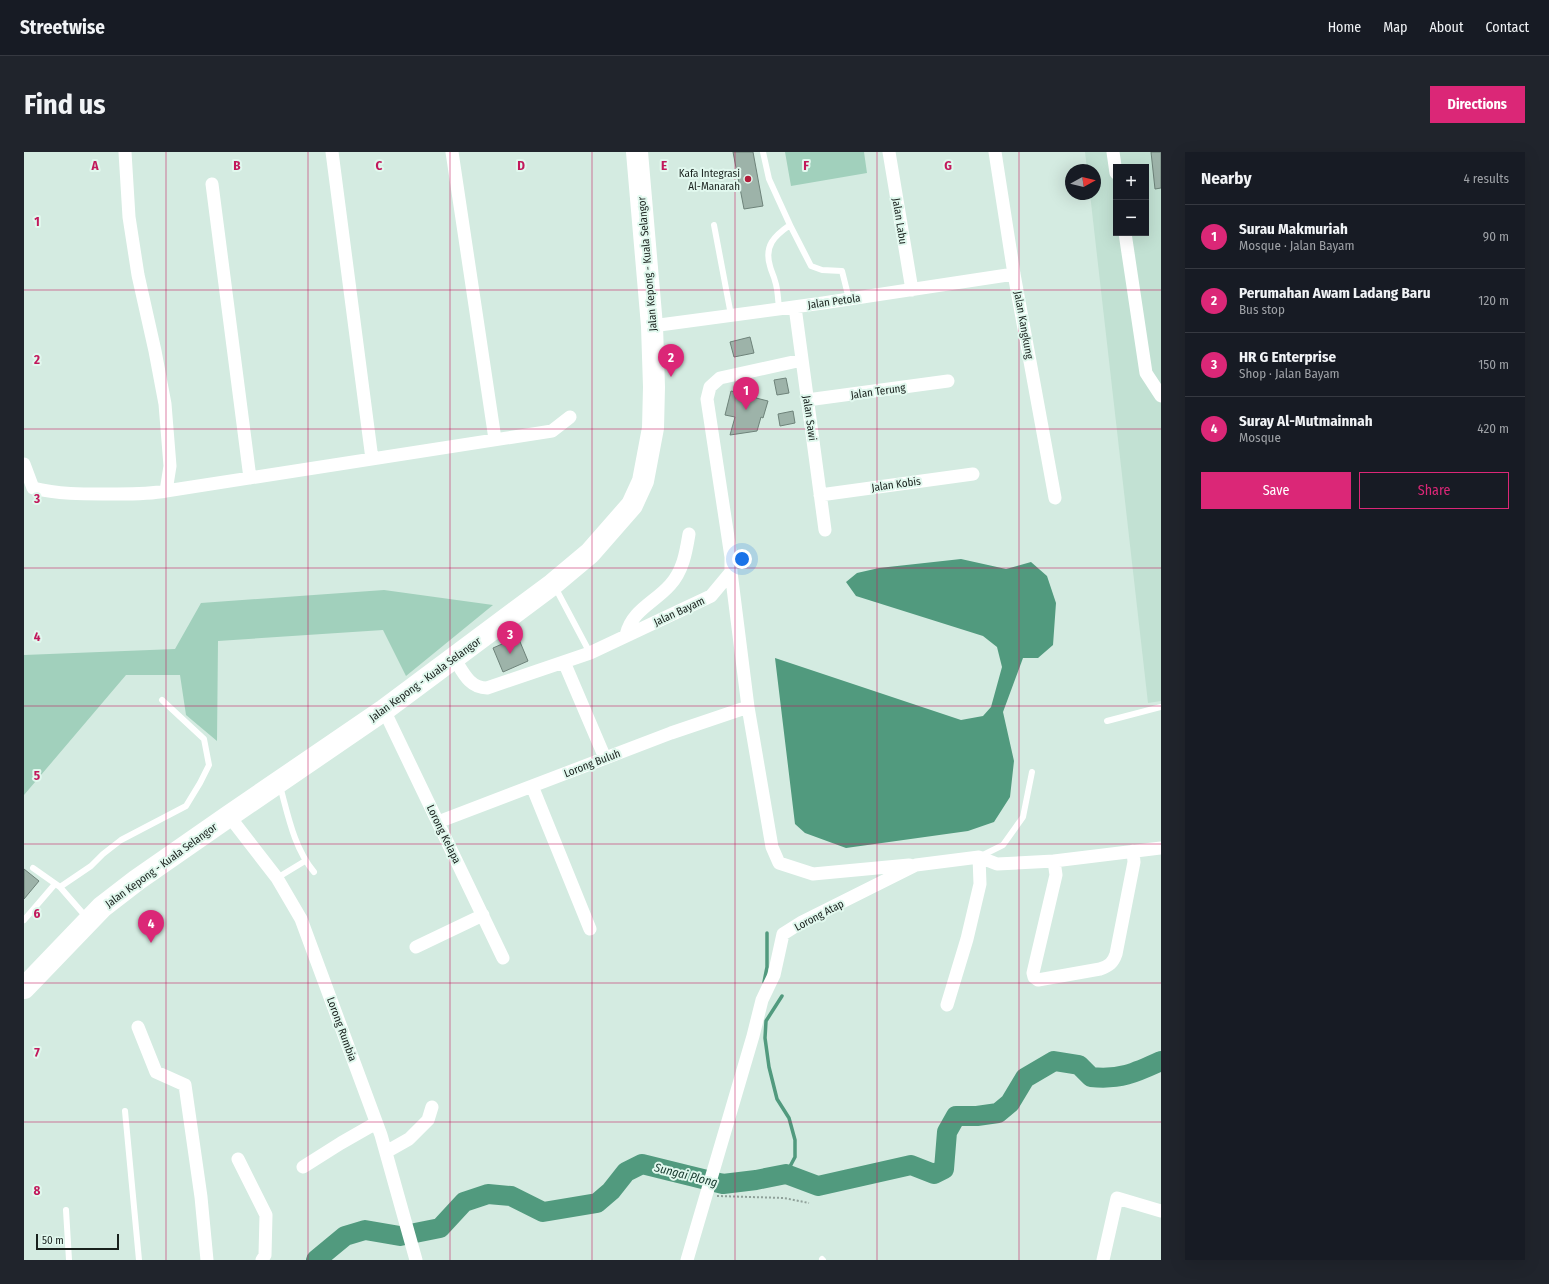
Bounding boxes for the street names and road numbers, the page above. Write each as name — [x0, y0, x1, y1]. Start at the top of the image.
street label: Jalan Kepong - Kuala Selangor — [635, 196, 660, 332]
street label: Jalan Labu — [889, 197, 910, 245]
street label: Jalan Kangkung — [1011, 290, 1036, 361]
street label: Jalan Petola — [807, 291, 861, 312]
street label: Jalan Terung — [850, 381, 907, 402]
street label: Jalan Sawi — [800, 395, 819, 442]
street label: Jalan Kobis — [871, 475, 922, 494]
street label: Jalan Bayam — [652, 594, 707, 629]
street label: Jalan Kepong - Kuala Selangor — [367, 634, 484, 724]
street label: Lorong Buluh — [562, 747, 622, 780]
street label: Lorong Kelapa — [424, 803, 463, 866]
street label: Jalan Kepong - Kuala Selangor — [103, 820, 220, 910]
street label: Lorong Atap — [792, 897, 846, 934]
street label: Lorong Rumbia — [324, 995, 359, 1063]

